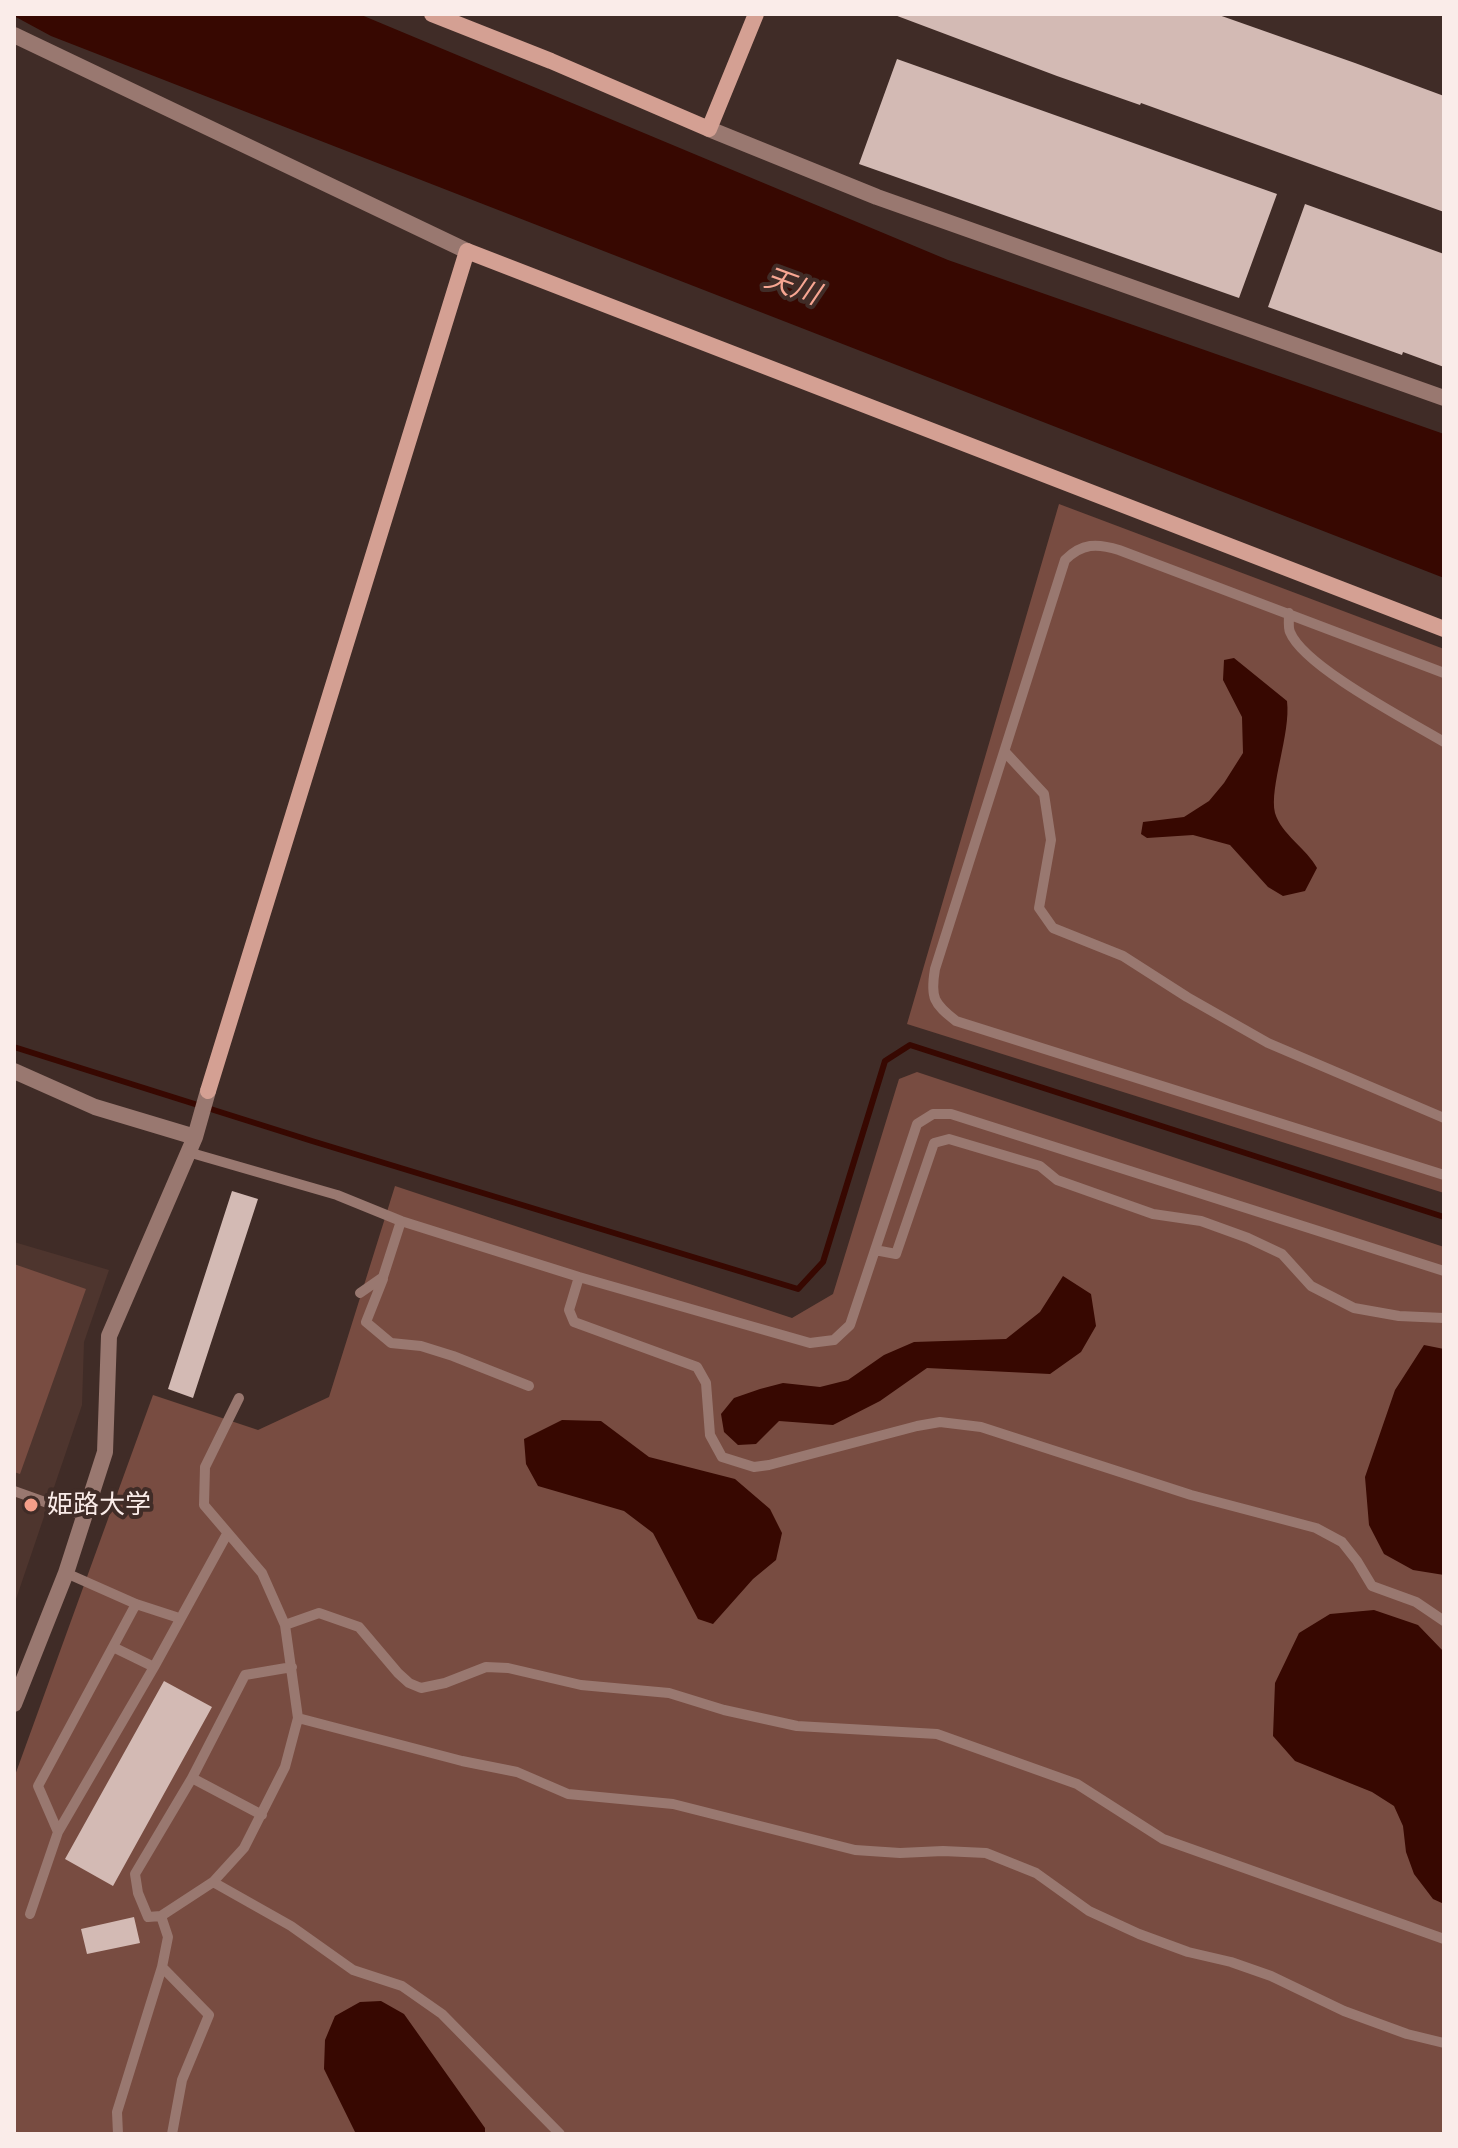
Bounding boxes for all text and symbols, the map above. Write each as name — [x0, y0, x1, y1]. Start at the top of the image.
water label: 天川 — [760, 262, 824, 312]
place label: 姫路大学 — [47, 1489, 151, 1521]
marker: 姫路大学 — [22, 1496, 40, 1514]

